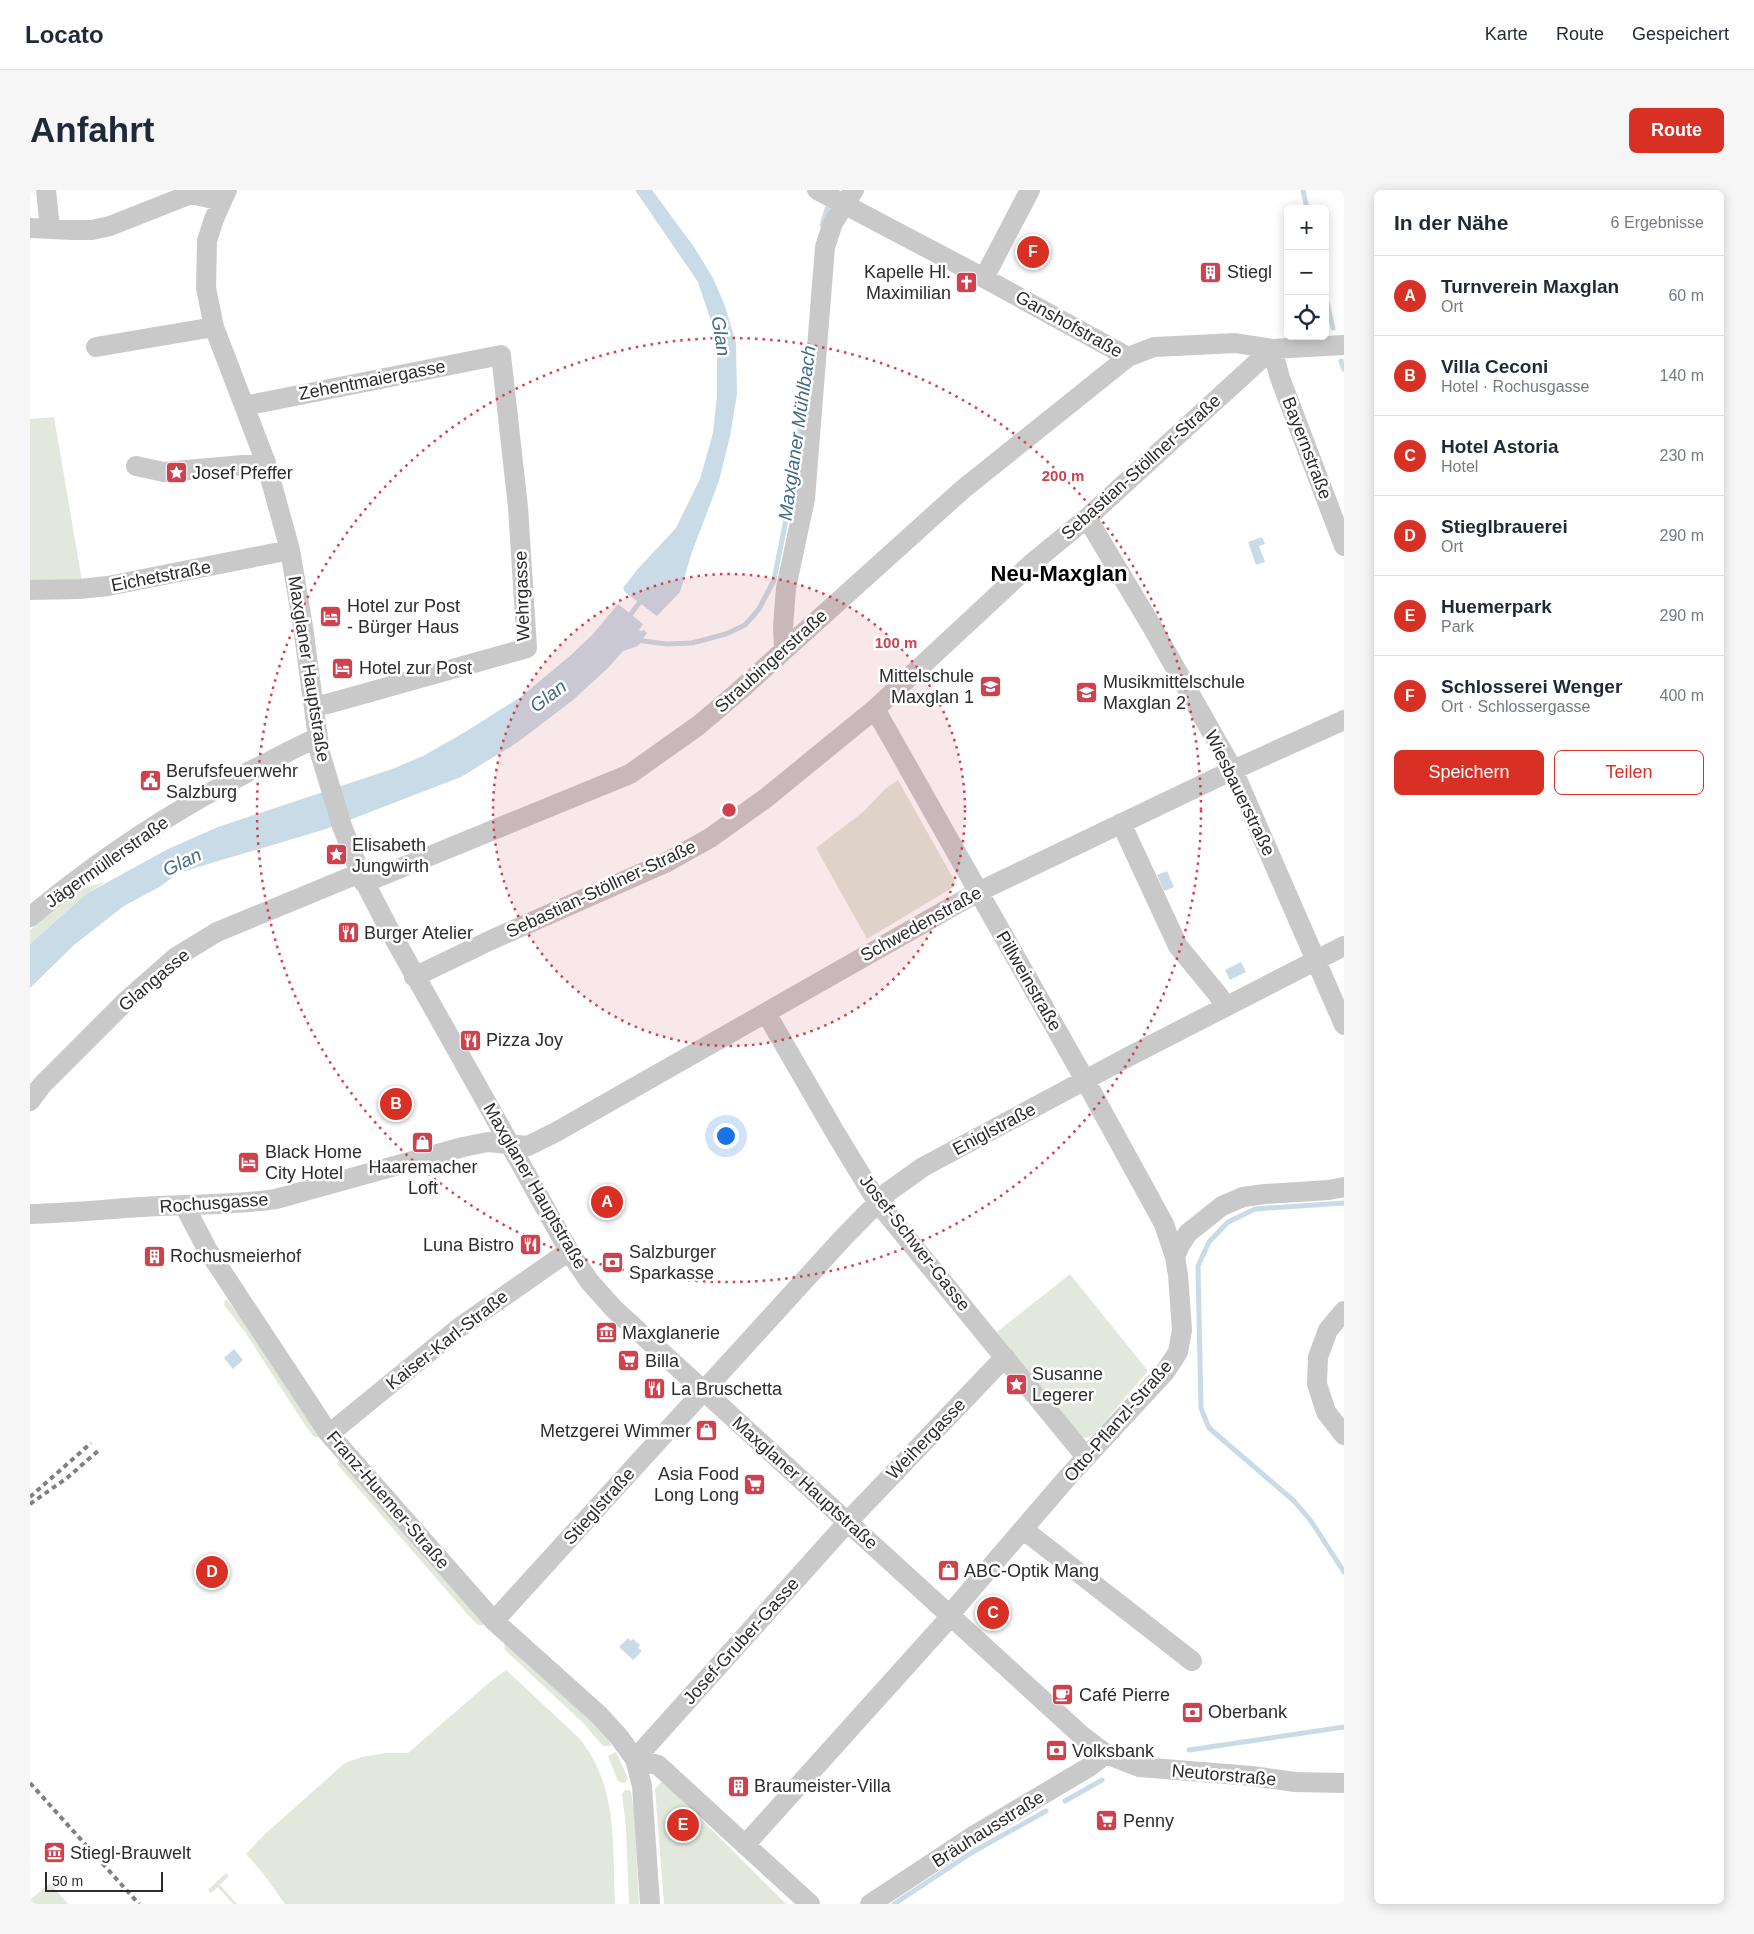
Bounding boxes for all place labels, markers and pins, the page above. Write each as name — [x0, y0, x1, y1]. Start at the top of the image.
pin: F — [1017, 233, 1049, 271]
building icon: Stiegl — [1199, 260, 1223, 284]
place label: Kapelle Hl. Maximilian — [864, 262, 951, 303]
place label: Stiegl — [1227, 262, 1272, 282]
church icon: Kapelle Hl. Maximilian — [955, 270, 979, 294]
place icon: Josef Pfeffer — [164, 461, 188, 485]
place label: Josef Pfeffer — [192, 463, 293, 483]
place label: Hotel zur Post - Bürger Haus — [347, 596, 460, 637]
hotel icon: Hotel zur Post - Bürger Haus — [319, 604, 343, 628]
hotel icon: Hotel zur Post — [331, 656, 355, 680]
place label: Hotel zur Post — [359, 658, 472, 678]
place label: Mittelschule Maxglan 1 — [879, 666, 974, 707]
place label: Musikmittelschule Maxglan 2 — [1103, 672, 1245, 713]
school or university icon: Mittelschule Maxglan 1 — [978, 674, 1002, 698]
school or university icon: Musikmittelschule Maxglan 2 — [1075, 680, 1099, 704]
place label: Berufsfeuerwehr Salzburg — [166, 761, 298, 802]
public building icon: Berufsfeuerwehr Salzburg — [138, 769, 162, 793]
centre of rings — [720, 801, 738, 819]
place label: Elisabeth Jungwirth — [352, 835, 429, 876]
place icon: Elisabeth Jungwirth — [324, 843, 348, 867]
restaurant icon: Burger Atelier — [336, 921, 360, 945]
place label: Burger Atelier — [364, 923, 473, 943]
restaurant icon: Pizza Joy — [458, 1028, 482, 1052]
place label: Pizza Joy — [486, 1030, 563, 1050]
pin: B — [380, 1085, 412, 1123]
shop icon: Haaremacher Loft — [411, 1130, 435, 1154]
place label: Black Home City Hotel — [265, 1142, 362, 1183]
hotel icon: Black Home City Hotel — [237, 1150, 261, 1174]
place label: Haaremacher Loft — [368, 1157, 478, 1198]
pin: A — [591, 1183, 623, 1221]
restaurant icon: Luna Bistro — [518, 1233, 542, 1257]
place label: Luna Bistro — [423, 1235, 514, 1255]
place label: Salzburger Sparkasse — [629, 1242, 716, 1283]
building icon: Rochusmeierhof — [142, 1244, 166, 1268]
place label: Rochusmeierhof — [170, 1246, 302, 1266]
bank icon: Salzburger Sparkasse — [601, 1250, 625, 1274]
museum icon: Maxglanerie — [594, 1321, 618, 1345]
place label: Maxglanerie — [622, 1323, 720, 1343]
supermarket icon: Billa — [617, 1349, 641, 1373]
place label: Billa — [645, 1351, 680, 1371]
place label: Susanne Legerer — [1032, 1364, 1103, 1405]
place icon: Susanne Legerer — [1004, 1372, 1028, 1396]
restaurant icon: La Bruschetta — [643, 1377, 667, 1401]
place label: La Bruschetta — [671, 1379, 783, 1399]
shop icon: Metzgerei Wimmer — [695, 1419, 719, 1443]
place label: Metzgerei Wimmer — [540, 1421, 691, 1441]
place label: Asia Food Long Long — [654, 1464, 739, 1505]
supermarket icon: Asia Food Long Long — [743, 1472, 767, 1496]
pin: D — [196, 1553, 228, 1591]
shop icon: ABC-Optik Mang — [936, 1559, 960, 1583]
place label: ABC-Optik Mang — [964, 1561, 1099, 1581]
pin: C — [977, 1594, 1009, 1632]
cafe icon: Café Pierre — [1051, 1683, 1075, 1707]
place label: Café Pierre — [1079, 1685, 1170, 1705]
bank icon: Oberbank — [1180, 1700, 1204, 1724]
place label: Oberbank — [1208, 1702, 1288, 1722]
bank icon: Volksbank — [1044, 1739, 1068, 1763]
place label: Volksbank — [1072, 1741, 1155, 1761]
building icon: Braumeister-Villa — [726, 1774, 750, 1798]
place label: Braumeister-Villa — [754, 1776, 892, 1796]
pin: E — [667, 1806, 699, 1844]
supermarket icon: Penny — [1095, 1809, 1119, 1833]
place label: Penny — [1123, 1811, 1174, 1831]
museum icon: Stiegl-Brauwelt — [42, 1841, 66, 1865]
place label: Stiegl-Brauwelt — [70, 1843, 191, 1863]

